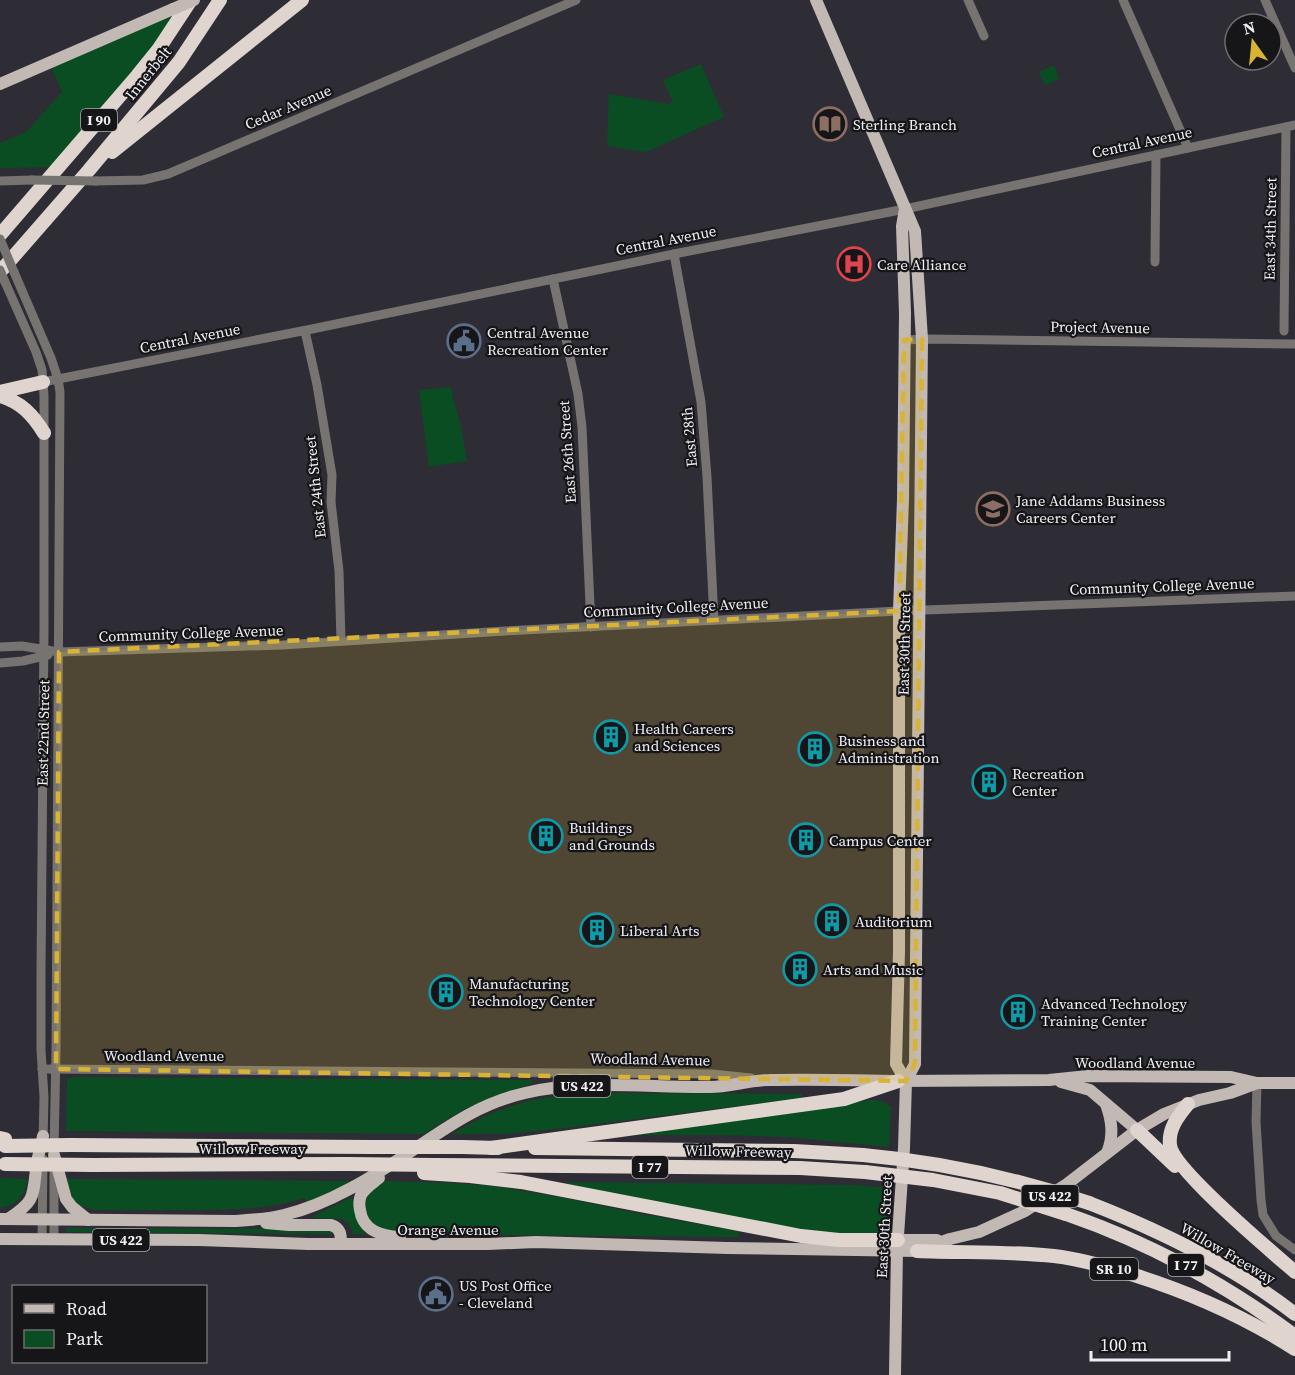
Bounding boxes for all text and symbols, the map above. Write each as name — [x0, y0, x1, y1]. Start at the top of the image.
north arrow — [1223, 12, 1283, 72]
text: N — [1241, 15, 1258, 40]
street label: Innerbelt — [120, 42, 176, 104]
street label: Cedar Avenue — [241, 79, 335, 135]
library icon: Sterling Branch — [812, 106, 848, 142]
road number: I 90 — [81, 109, 117, 131]
place label: Sterling Branch — [853, 114, 957, 135]
street label: Central Avenue — [1090, 121, 1194, 163]
street label: East 34th Street — [1259, 177, 1281, 281]
street label: Central Avenue — [614, 220, 718, 260]
hospital icon: Care Alliance — [836, 246, 872, 282]
place label: Care Alliance — [877, 254, 967, 275]
street label: Project Avenue — [1050, 316, 1150, 338]
street label: Central Avenue — [138, 318, 242, 358]
place label: Central Avenue Recreation Center — [487, 322, 609, 360]
public building icon: Central Avenue Recreation Center — [446, 323, 482, 359]
street label: East 26th Street — [553, 400, 581, 504]
street label: East 28th — [676, 406, 702, 468]
street label: East 24th Street — [299, 435, 331, 539]
place label: Jane Addams Business Careers Center — [1015, 490, 1165, 528]
school or university icon: Jane Addams Business Careers Center — [975, 491, 1011, 527]
street label: Community College Avenue — [1069, 572, 1255, 600]
street label: Community College Avenue — [583, 592, 769, 622]
street label: East 30th Street — [893, 592, 915, 696]
street label: Community College Avenue — [98, 619, 284, 647]
street label: East 22nd Street — [32, 679, 54, 786]
place label: Health Careers and Sciences — [634, 718, 734, 756]
building icon: Health Careers and Sciences — [593, 719, 629, 755]
place label: Business and Administration — [838, 730, 940, 768]
building icon: Business and Administration — [797, 731, 833, 767]
place label: Recreation Center — [1012, 763, 1085, 801]
building icon: Recreation Center — [971, 764, 1007, 800]
place label: Buildings and Grounds — [569, 817, 655, 855]
building icon: Buildings and Grounds — [528, 818, 564, 854]
building icon: Campus Center — [788, 822, 824, 858]
place label: Campus Center — [829, 830, 932, 851]
building icon: Auditorium — [814, 903, 850, 939]
place label: Auditorium — [855, 911, 933, 932]
building icon: Liberal Arts — [579, 912, 615, 948]
place label: Liberal Arts — [620, 920, 699, 941]
building icon: Arts and Music — [782, 951, 818, 987]
place label: Arts and Music — [823, 959, 923, 980]
place label: Manufacturing Technology Center — [469, 973, 595, 1011]
building icon: Manufacturing Technology Center — [428, 974, 464, 1010]
place label: Advanced Technology Training Center — [1041, 993, 1187, 1031]
building icon: Advanced Technology Training Center — [1000, 994, 1036, 1030]
street label: Woodland Avenue — [104, 1045, 225, 1066]
street label: Woodland Avenue — [590, 1047, 711, 1071]
street label: Woodland Avenue — [1075, 1052, 1196, 1073]
road number: US 422 — [554, 1075, 610, 1097]
street label: Willow Freeway — [199, 1138, 306, 1159]
street label: Willow Freeway — [684, 1140, 792, 1162]
road number: I 77 — [632, 1156, 668, 1178]
street label: East 30th Street — [871, 1175, 897, 1279]
road number: US 422 — [1022, 1185, 1078, 1207]
street label: Willow Freeway — [1176, 1217, 1280, 1289]
street label: Orange Avenue — [397, 1219, 499, 1240]
road number: US 422 — [92, 1229, 150, 1251]
road number: I 77 — [1168, 1254, 1204, 1276]
road number: SR 10 — [1090, 1258, 1138, 1280]
place label: US Post Office - Cleveland — [459, 1275, 552, 1313]
public building icon: US Post Office - Cleveland — [418, 1276, 454, 1312]
legend — [12, 1285, 207, 1363]
text: Road — [66, 1296, 107, 1321]
scale bar — [1091, 1324, 1229, 1362]
text: Park — [66, 1326, 103, 1351]
text: 100 m — [1100, 1332, 1147, 1357]

